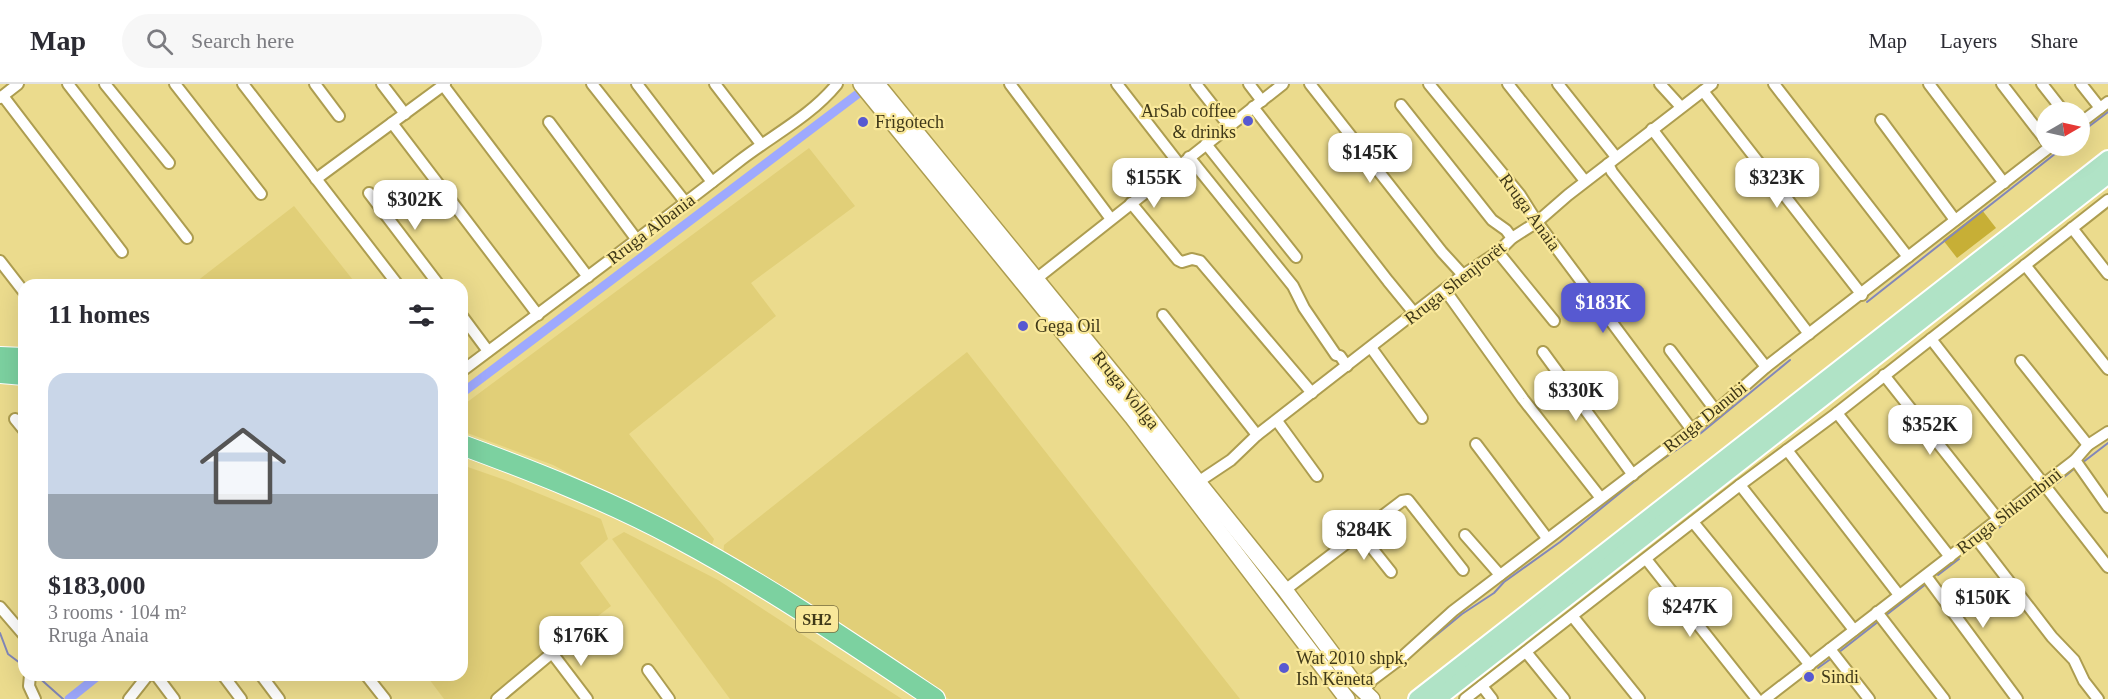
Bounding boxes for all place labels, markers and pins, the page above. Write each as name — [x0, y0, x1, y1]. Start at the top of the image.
place label: ArSab coffee & drinks — [1141, 101, 1236, 142]
place label: Frigotech — [875, 112, 944, 132]
marker: ArSab coffee & drinks — [1241, 114, 1255, 128]
marker: Frigotech — [856, 115, 870, 129]
pin: $145K — [1328, 133, 1412, 184]
pin: $155K — [1112, 158, 1196, 209]
pin: $323K — [1735, 158, 1819, 209]
pin: $302K — [373, 180, 457, 231]
pin: $183K — [1561, 283, 1645, 334]
place label: Gega Oil — [1035, 316, 1100, 336]
marker: Gega Oil — [1016, 319, 1030, 333]
pin: $330K — [1534, 371, 1618, 422]
pin: $352K — [1888, 405, 1972, 456]
pin: $284K — [1322, 510, 1406, 561]
pin: $150K — [1941, 578, 2025, 629]
pin: $247K — [1648, 587, 1732, 638]
pin: $176K — [539, 616, 623, 667]
place label: Wat 2010 shpk, Ish Këneta — [1296, 648, 1408, 689]
marker: Wat 2010 shpk, Ish Këneta — [1277, 661, 1291, 675]
place label: Sindi — [1821, 667, 1859, 687]
marker: Sindi — [1802, 670, 1816, 684]

